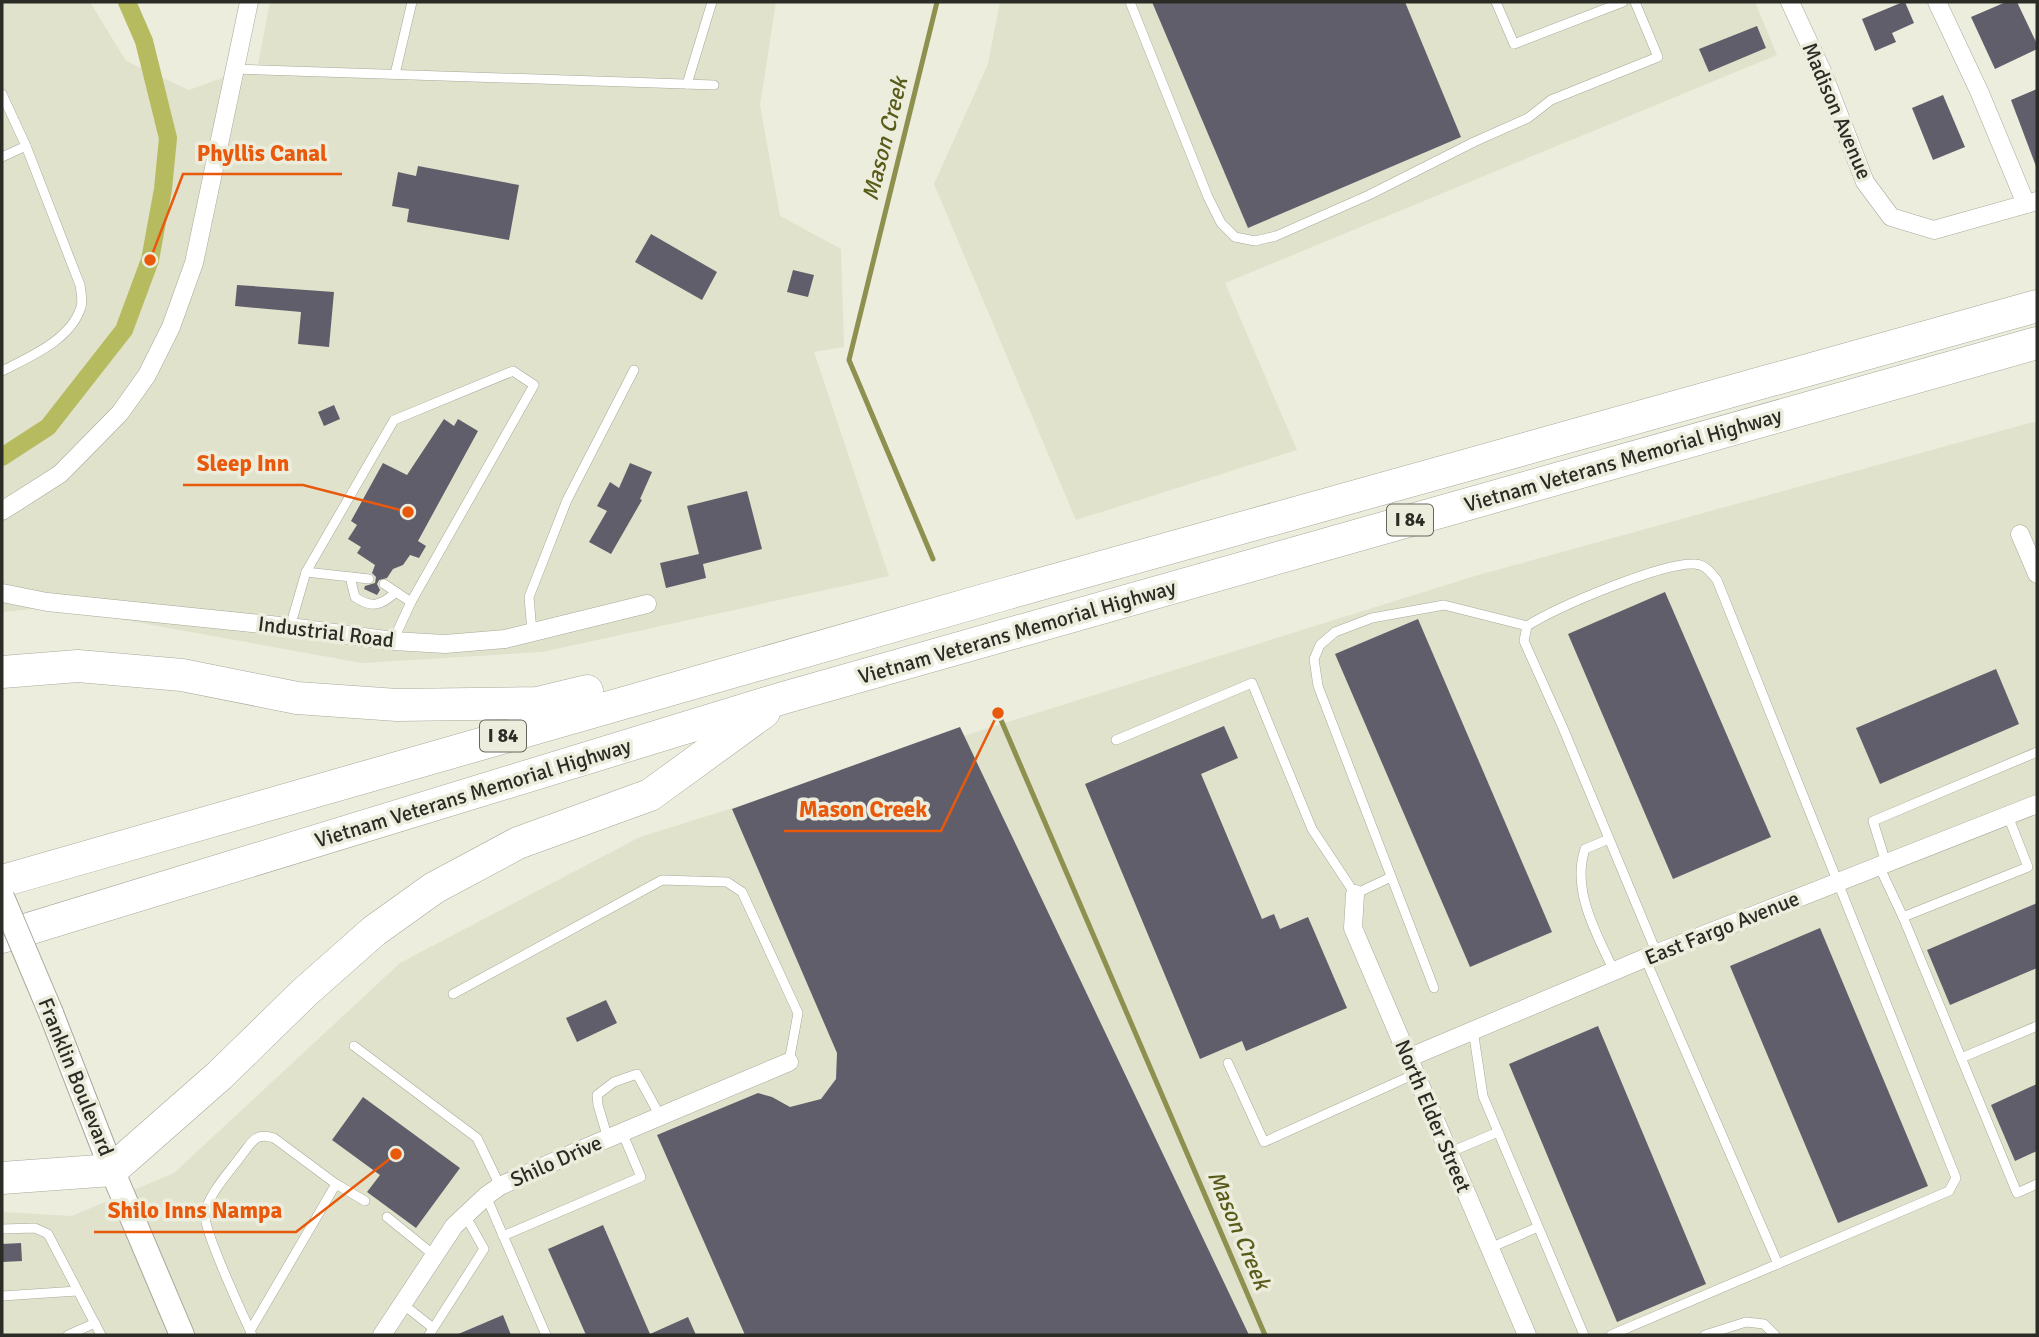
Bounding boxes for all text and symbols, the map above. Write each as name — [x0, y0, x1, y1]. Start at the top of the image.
street label: Madison Avenue — [1796, 39, 1878, 183]
water label: Mason Creek — [856, 72, 915, 204]
callout: Phyllis Canal — [183, 130, 342, 174]
text: Phyllis Canal — [197, 139, 327, 168]
street label: Vietnam Veterans Memorial Highway — [1461, 402, 1785, 518]
callout: Sleep Inn — [183, 441, 303, 485]
text: Sleep Inn — [197, 449, 289, 478]
road number: I 84 — [1387, 505, 1433, 536]
street label: Vietnam Veterans Memorial Highway — [855, 574, 1179, 690]
street label: Industrial Road — [256, 611, 396, 653]
road number: I 84 — [480, 720, 526, 751]
street label: Vietnam Veterans Memorial Highway — [312, 732, 634, 854]
callout: Mason Creek — [784, 787, 941, 831]
text: Mason Creek — [799, 795, 927, 824]
street label: East Fargo Avenue — [1641, 885, 1803, 971]
street label: Franklin Boulevard — [32, 994, 120, 1160]
street label: North Elder Street — [1389, 1036, 1477, 1196]
street label: Shilo Drive — [506, 1129, 606, 1193]
water label: Mason Creek — [1201, 1166, 1278, 1296]
callout: Shilo Inns Nampa — [94, 1188, 296, 1232]
text: Shilo Inns Nampa — [108, 1196, 282, 1225]

